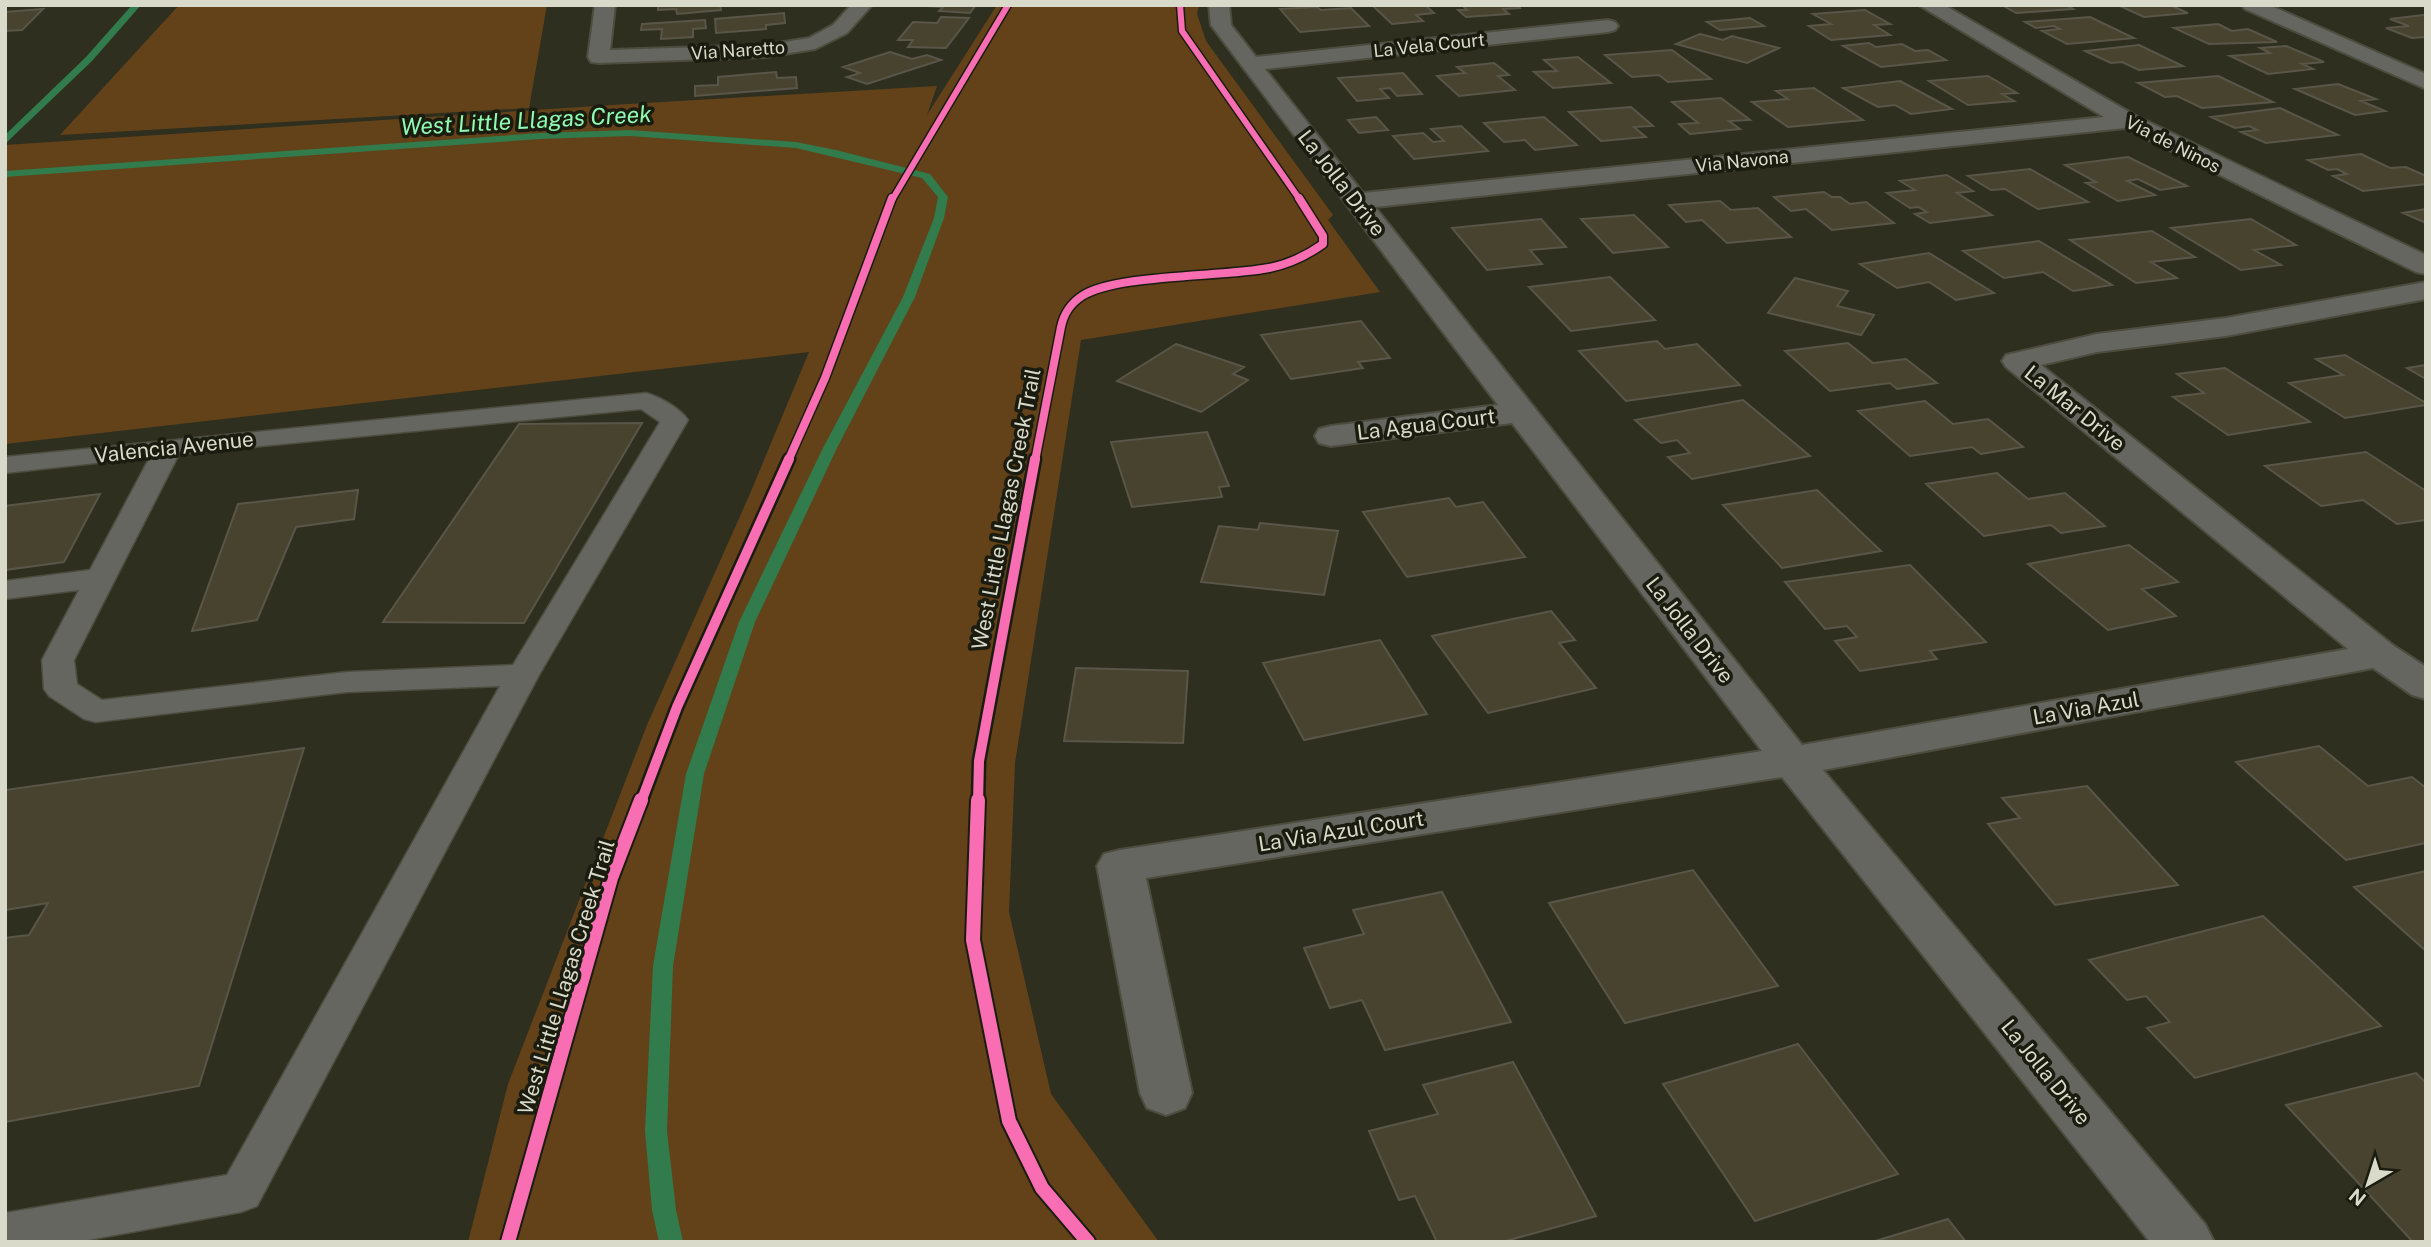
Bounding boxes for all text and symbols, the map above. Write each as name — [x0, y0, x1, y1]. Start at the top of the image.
street label: La Vela Court — [1372, 29, 1486, 61]
street label: Via Naretto — [690, 36, 786, 64]
water label: West Little Llagas Creek — [400, 100, 653, 140]
street label: Via de Ninos — [2122, 111, 2224, 177]
street label: La Jolla Drive — [1293, 125, 1391, 241]
street label: Via Navona — [1694, 146, 1790, 176]
street label: La Mar Drive — [2020, 360, 2130, 456]
street label: West Little Llagas Creek Trail — [966, 366, 1046, 652]
street label: La Agua Court — [1355, 403, 1497, 445]
street label: Valencia Avenue — [93, 426, 255, 468]
street label: La Jolla Drive — [1641, 572, 1739, 688]
street label: La Via Azul — [2031, 686, 2141, 730]
street label: La Via Azul Court — [1256, 806, 1426, 856]
street label: West Little Llagas Creek Trail — [512, 837, 620, 1117]
street label: La Jolla Drive — [1996, 1014, 2096, 1130]
north arrow — [2333, 1149, 2403, 1219]
text: N — [2345, 1184, 2370, 1210]

